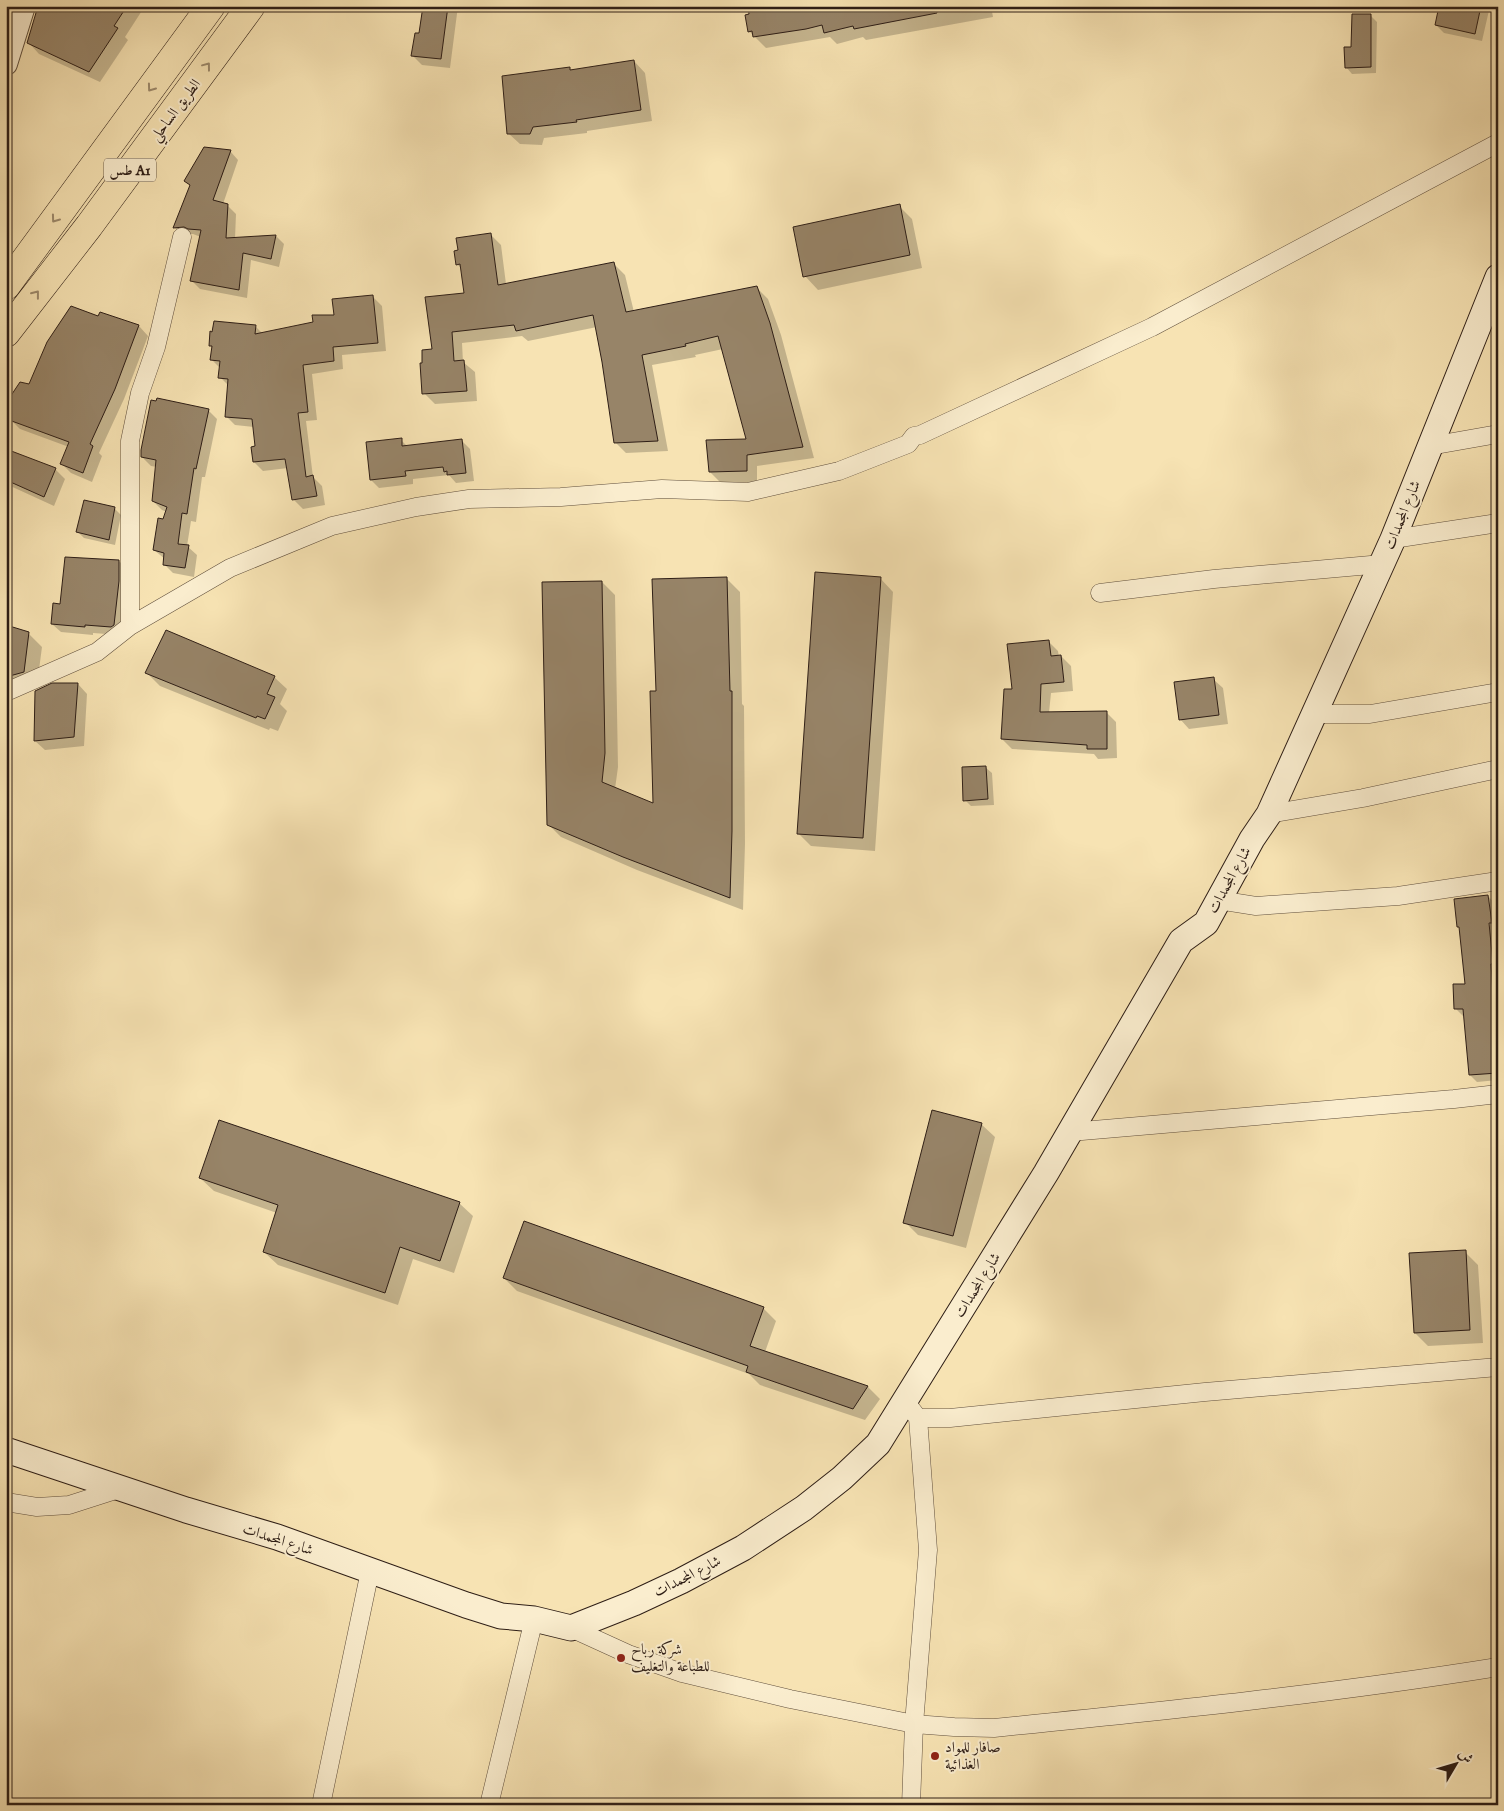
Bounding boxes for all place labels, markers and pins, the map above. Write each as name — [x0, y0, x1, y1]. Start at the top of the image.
place label: شركة رباح للطباعة والتغليف — [631, 1640, 710, 1676]
marker: شركة رباح للطباعة والتغليف — [615, 1652, 627, 1664]
place label: صافار للمواد الغذائية — [945, 1738, 1001, 1774]
marker: صافار للمواد الغذائية — [929, 1750, 941, 1762]

